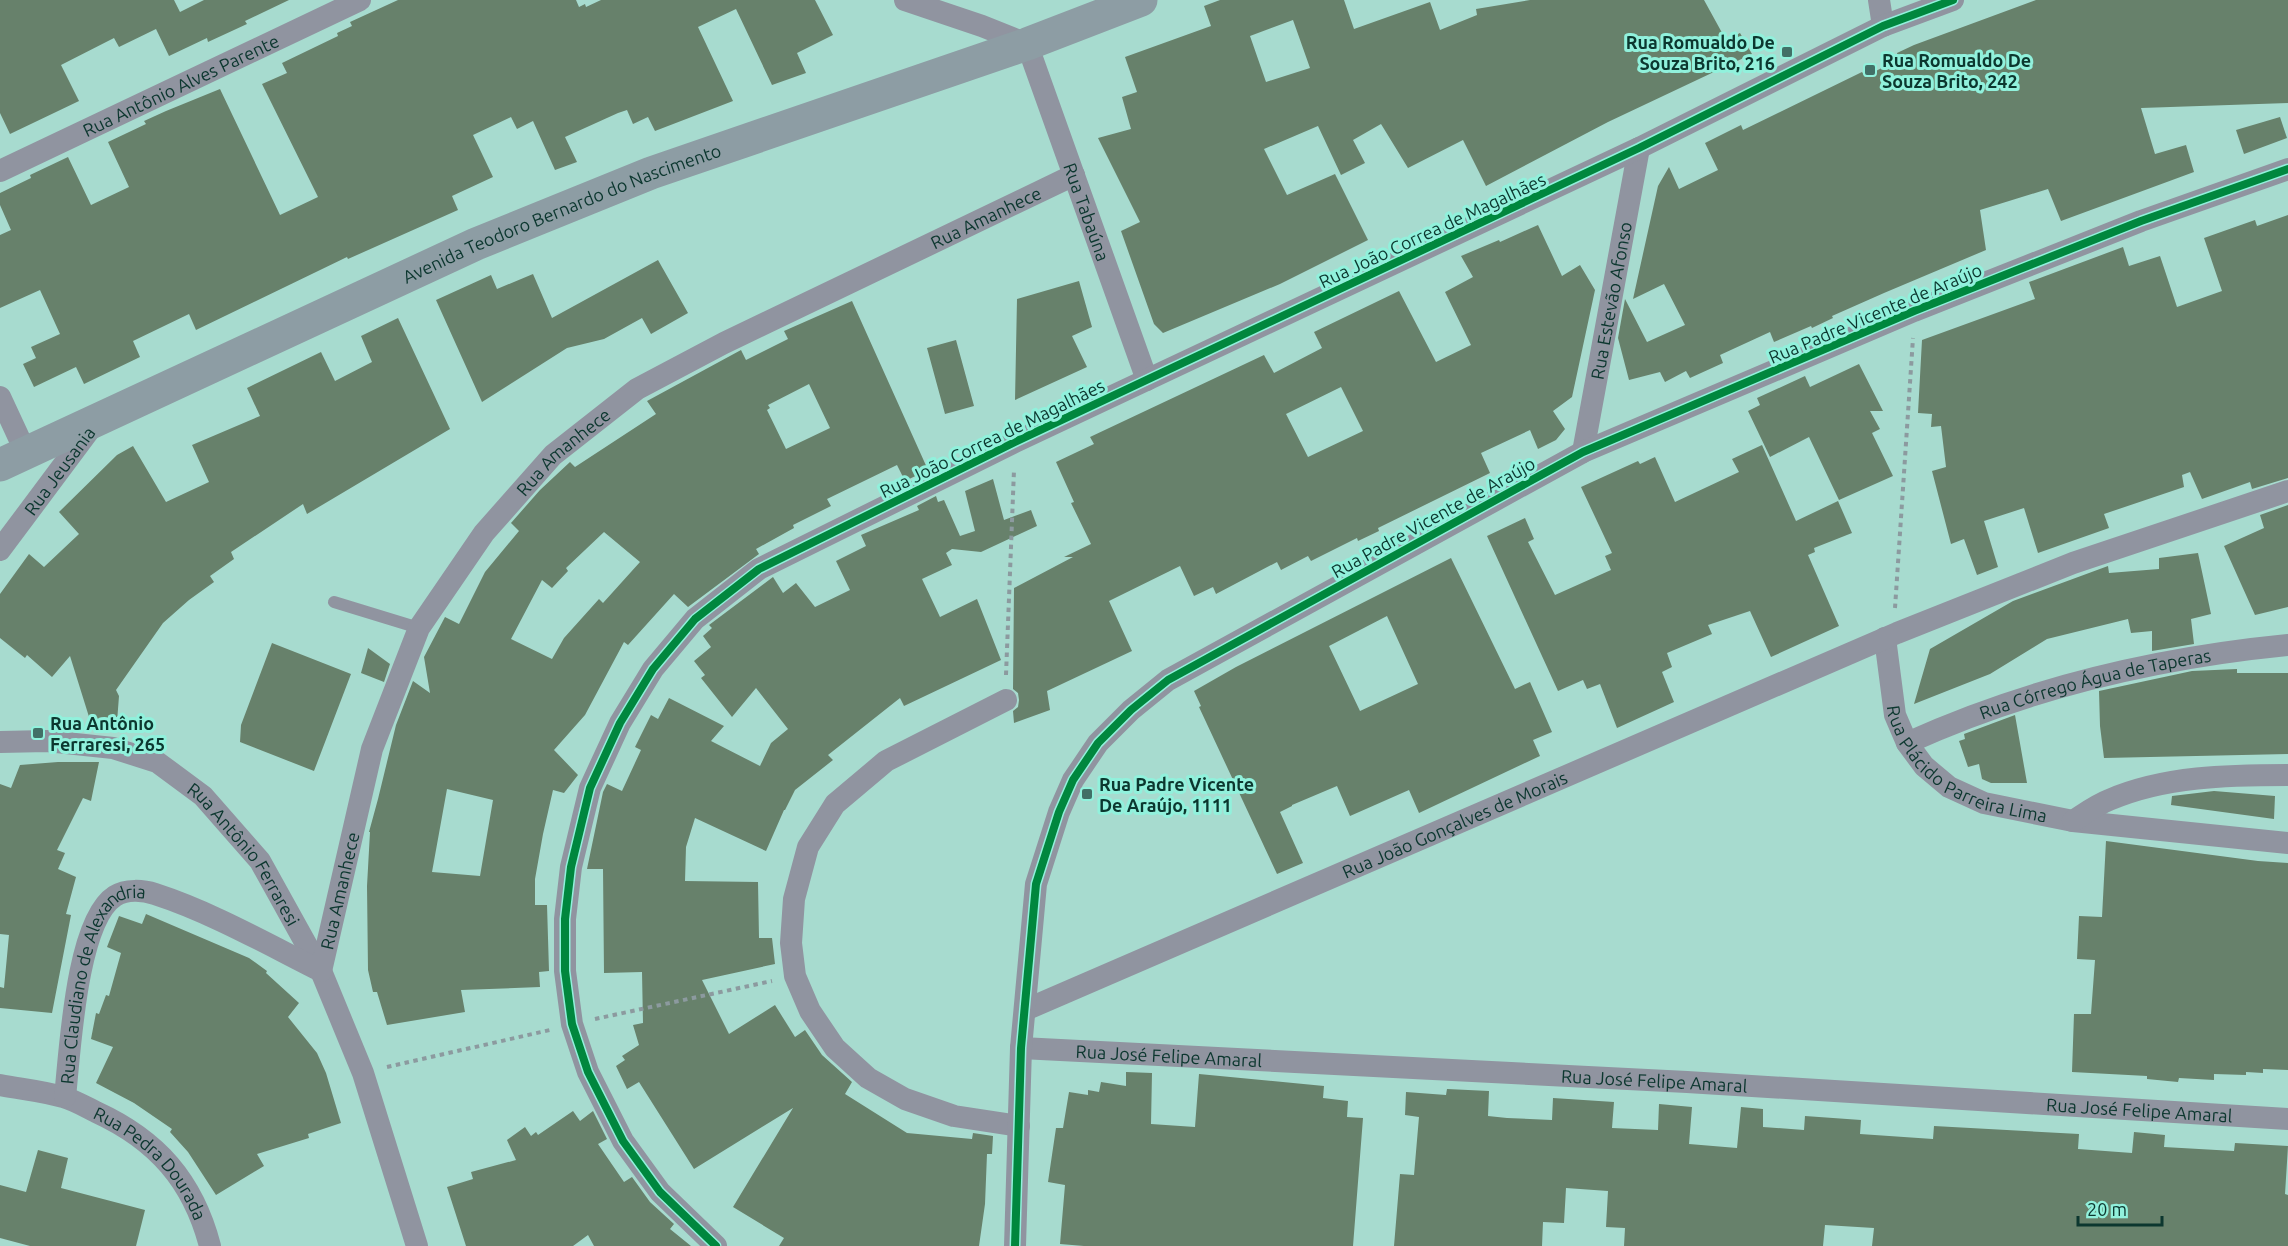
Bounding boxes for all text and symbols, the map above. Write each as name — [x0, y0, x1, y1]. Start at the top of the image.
street label: Rua Antônio Alves Parente — [79, 30, 282, 140]
place label: Rua Romualdo De Souza Brito, 216 — [1626, 32, 1775, 73]
marker: Rua Romualdo De Souza Brito, 216 — [1780, 45, 1794, 59]
place label: Rua Romualdo De Souza Brito, 242 — [1882, 50, 2031, 91]
marker: Rua Romualdo De Souza Brito, 242 — [1863, 63, 1877, 77]
street label: Avenida Teodoro Bernardo do Nascimento — [399, 140, 724, 287]
street label: Rua Tabaúna — [1060, 160, 1114, 264]
street label: Rua João Correa de Magalhães — [1316, 169, 1549, 291]
street label: Rua Amanhece — [927, 182, 1044, 252]
street label: Rua Estevão Afonso — [1587, 220, 1635, 381]
street label: Rua Padre Vicente de Araújo — [1765, 259, 1985, 367]
street label: Rua João Correa de Magalhães — [876, 375, 1108, 501]
street label: Rua Amanhece — [512, 404, 614, 499]
street label: Rua Jeusania — [20, 423, 99, 519]
street label: Rua Padre Vicente de Araújo — [1328, 453, 1538, 581]
street label: Rua Córrego Água de Taperas — [1977, 645, 2212, 722]
street label: Rua Plácido Parreira Lima — [1884, 704, 2049, 826]
place label: Rua Antônio Ferraresi, 265 — [50, 713, 165, 754]
marker: Rua Antônio Ferraresi, 265 — [31, 726, 45, 740]
street label: Rua João Gonçalves de Morais — [1339, 767, 1570, 882]
place label: Rua Padre Vicente De Araújo, 1111 — [1099, 774, 1254, 815]
street label: Rua Antônio Ferraresi — [184, 778, 304, 929]
marker: Rua Padre Vicente De Araújo, 1111 — [1080, 787, 1094, 801]
street label: Rua Amanhece — [316, 830, 363, 951]
street label: Rua Claudiano de Alexandria — [56, 881, 147, 1085]
street label: Rua José Felipe Amaral — [1075, 1041, 1263, 1070]
street label: Rua José Felipe Amaral — [1561, 1066, 1748, 1096]
street label: Rua José Felipe Amaral — [2046, 1094, 2233, 1126]
street label: Rua Pedra Dourada — [91, 1102, 211, 1223]
scale bar — [2078, 1189, 2162, 1227]
text: 20 m — [2087, 1199, 2127, 1219]

